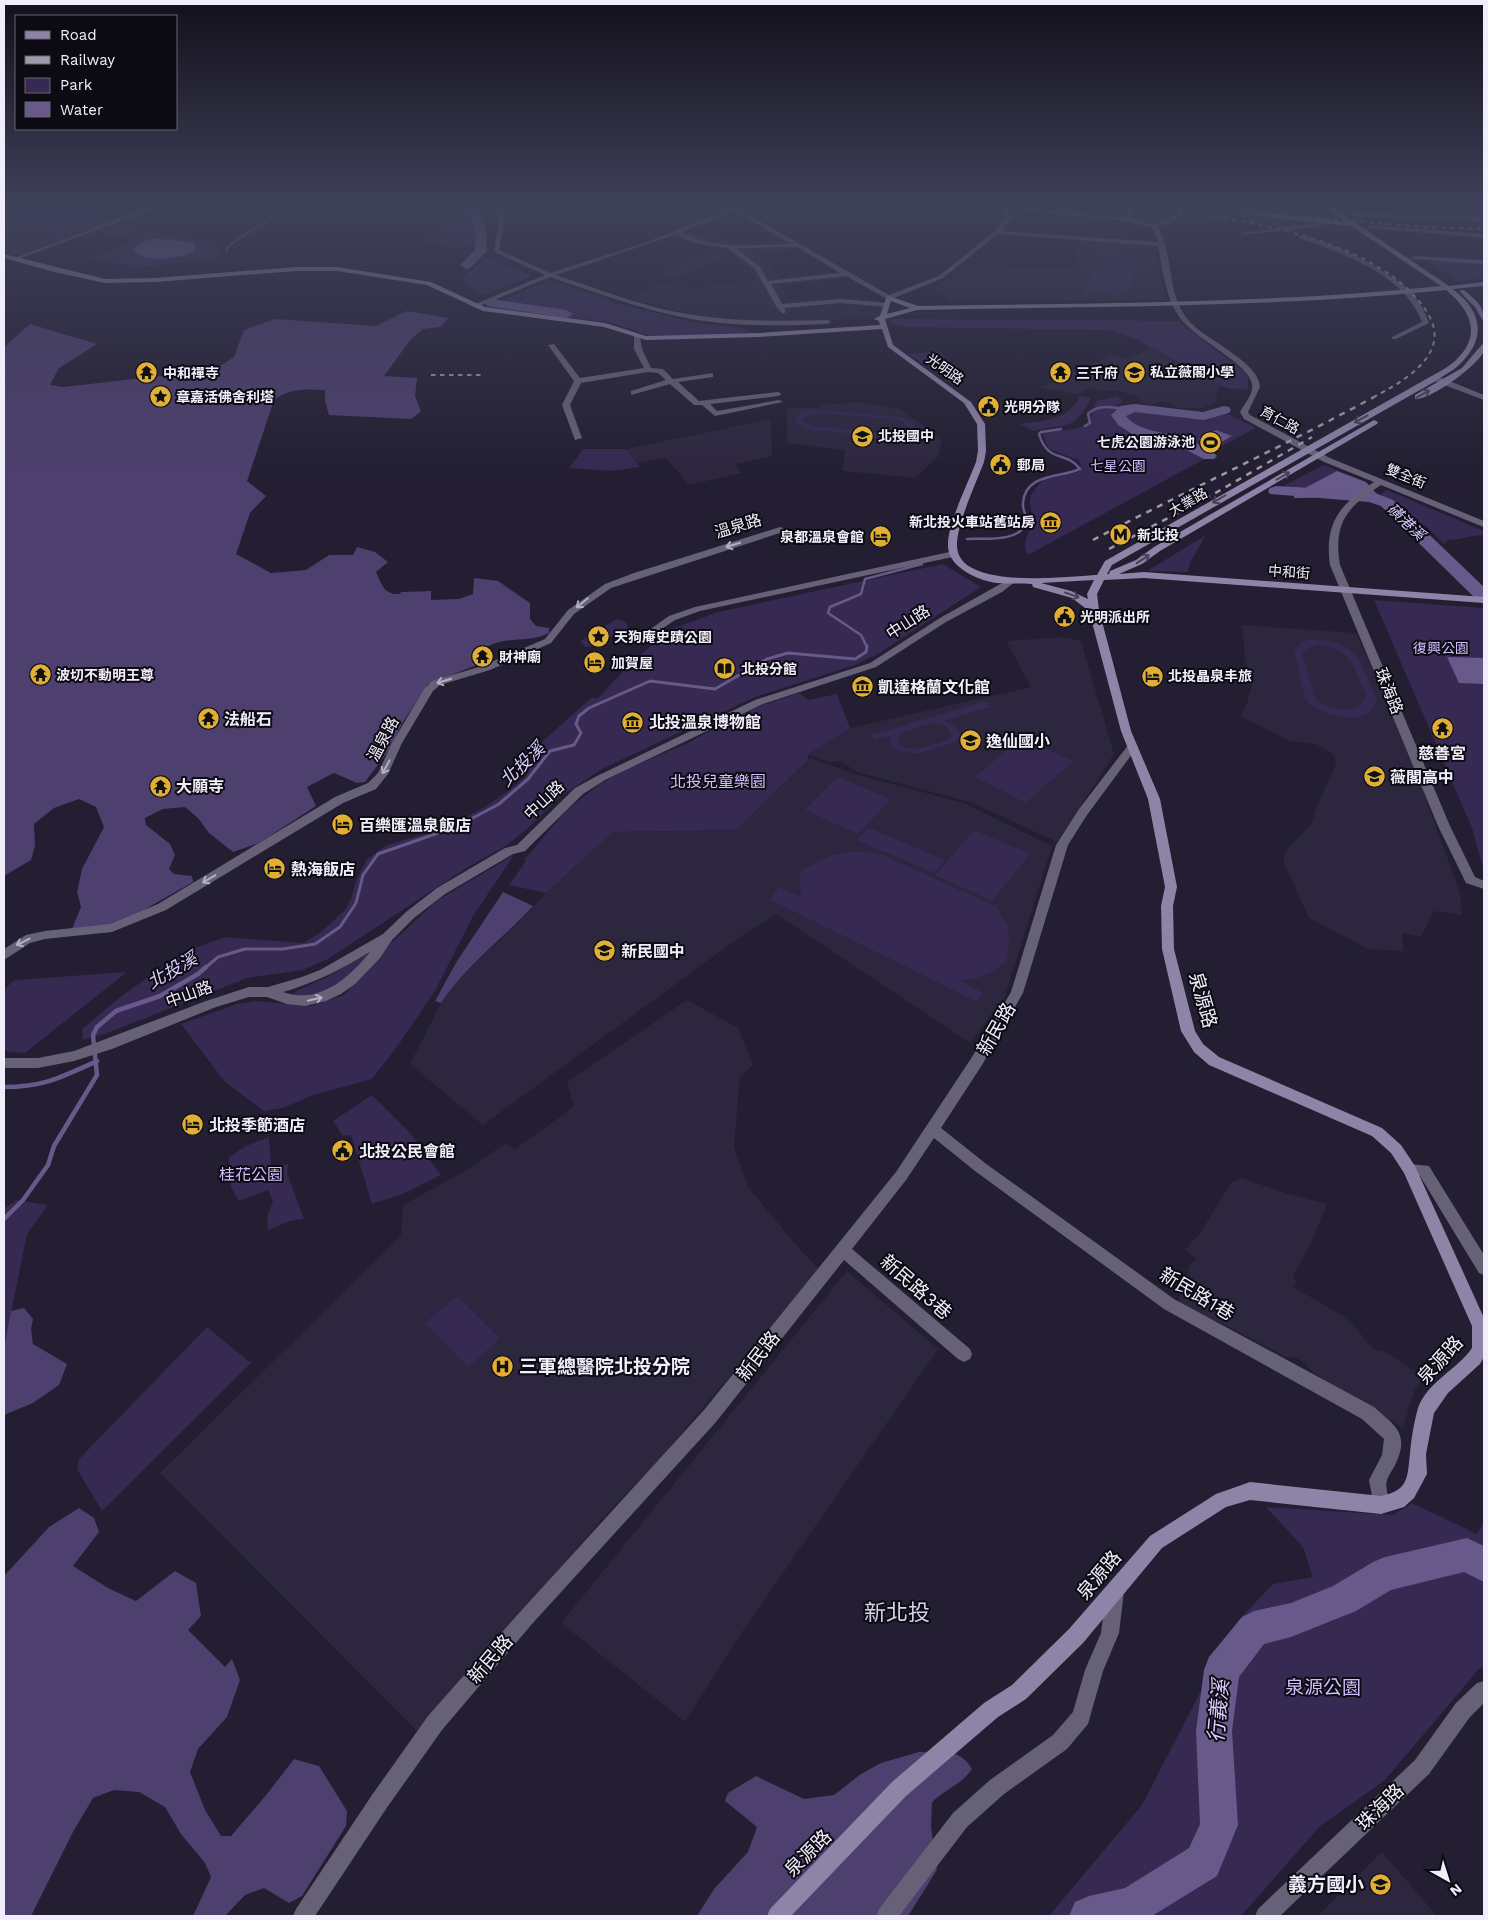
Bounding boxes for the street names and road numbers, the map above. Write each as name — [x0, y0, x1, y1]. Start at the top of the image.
street label: 光明路 — [923, 350, 967, 388]
street label: 育仁路 — [1258, 403, 1302, 437]
street label: 雙全街 — [1384, 461, 1428, 491]
street label: 大業路 — [1166, 485, 1210, 519]
street label: 溫泉路 — [712, 510, 764, 542]
street label: 中和街 — [1267, 563, 1311, 581]
street label: 中山路 — [883, 601, 933, 643]
street label: 珠海路 — [1371, 665, 1407, 717]
street label: 溫泉路 — [363, 713, 403, 765]
street label: 中山路 — [520, 777, 568, 823]
street label: 泉源路 — [1184, 969, 1222, 1031]
street label: 中山路 — [163, 977, 215, 1011]
street label: 新民路 — [972, 999, 1020, 1059]
street label: 新民路3巷 — [876, 1250, 956, 1324]
street label: 新民路1巷 — [1155, 1263, 1239, 1325]
street label: 新民路 — [731, 1326, 785, 1386]
street label: 泉源路 — [1412, 1331, 1468, 1389]
street label: 泉源路 — [1072, 1546, 1126, 1604]
street label: 新民路 — [463, 1630, 517, 1688]
street label: 珠海路 — [1352, 1779, 1408, 1835]
street label: 泉源路 — [780, 1825, 836, 1881]

